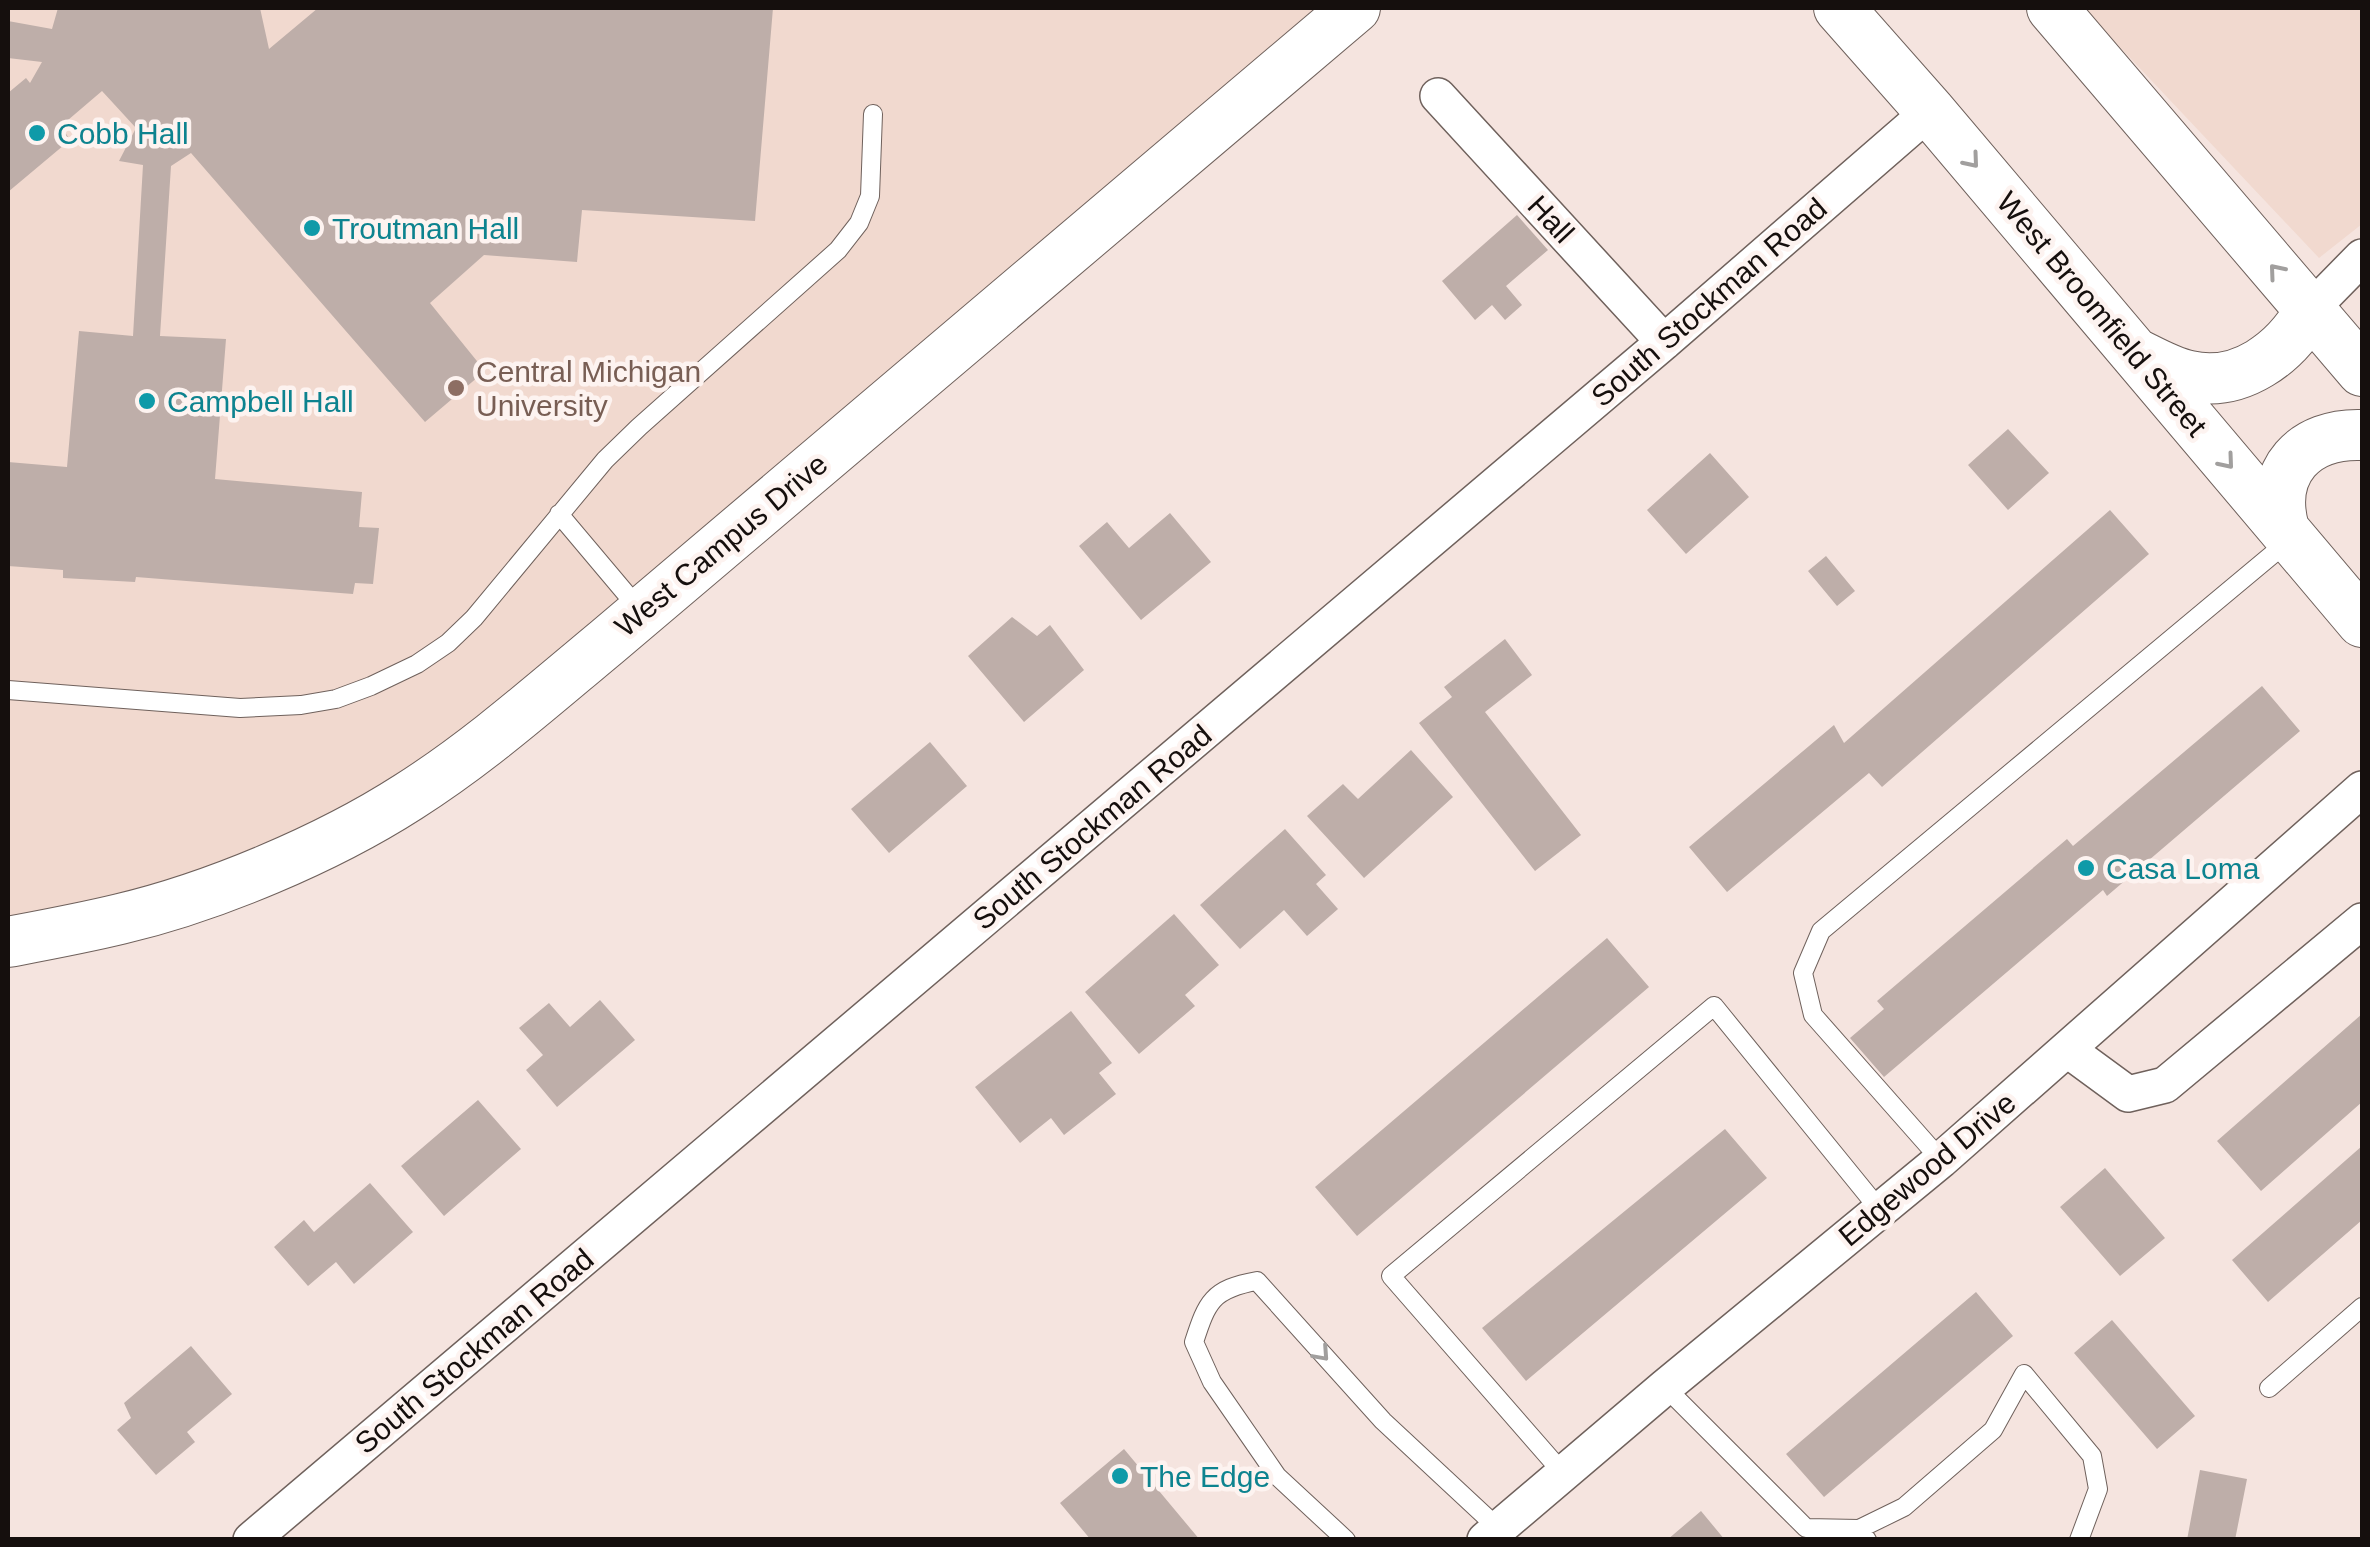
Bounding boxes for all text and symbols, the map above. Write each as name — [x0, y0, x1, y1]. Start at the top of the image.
place label: Cobb Hall — [57, 117, 189, 150]
marker: Cobb Hall — [26, 122, 48, 144]
one-way arrow — [1960, 149, 1978, 167]
street label: West Broomfield Street — [1990, 185, 2214, 443]
street label: Hall — [1521, 189, 1581, 249]
street label: South Stockman Road — [1585, 191, 1833, 413]
place label: Troutman Hall — [332, 212, 519, 245]
marker: Troutman Hall — [301, 217, 323, 239]
one-way arrow — [2270, 264, 2288, 282]
place label: Central Michigan University — [476, 355, 701, 422]
marker: Central Michigan University — [445, 377, 467, 399]
place label: Campbell Hall — [167, 385, 354, 418]
marker: Campbell Hall — [136, 390, 158, 412]
street label: West Campus Drive — [608, 447, 834, 643]
one-way arrow — [2215, 451, 2233, 469]
street label: South Stockman Road — [966, 718, 1218, 936]
place label: Casa Loma — [2106, 852, 2260, 885]
marker: Casa Loma — [2075, 857, 2097, 879]
street label: Edgewood Drive — [1832, 1086, 2022, 1252]
street label: South Stockman Road — [348, 1242, 600, 1460]
one-way arrow — [1311, 1342, 1329, 1361]
place label: The Edge — [1140, 1460, 1270, 1493]
marker: The Edge — [1109, 1465, 1131, 1487]

